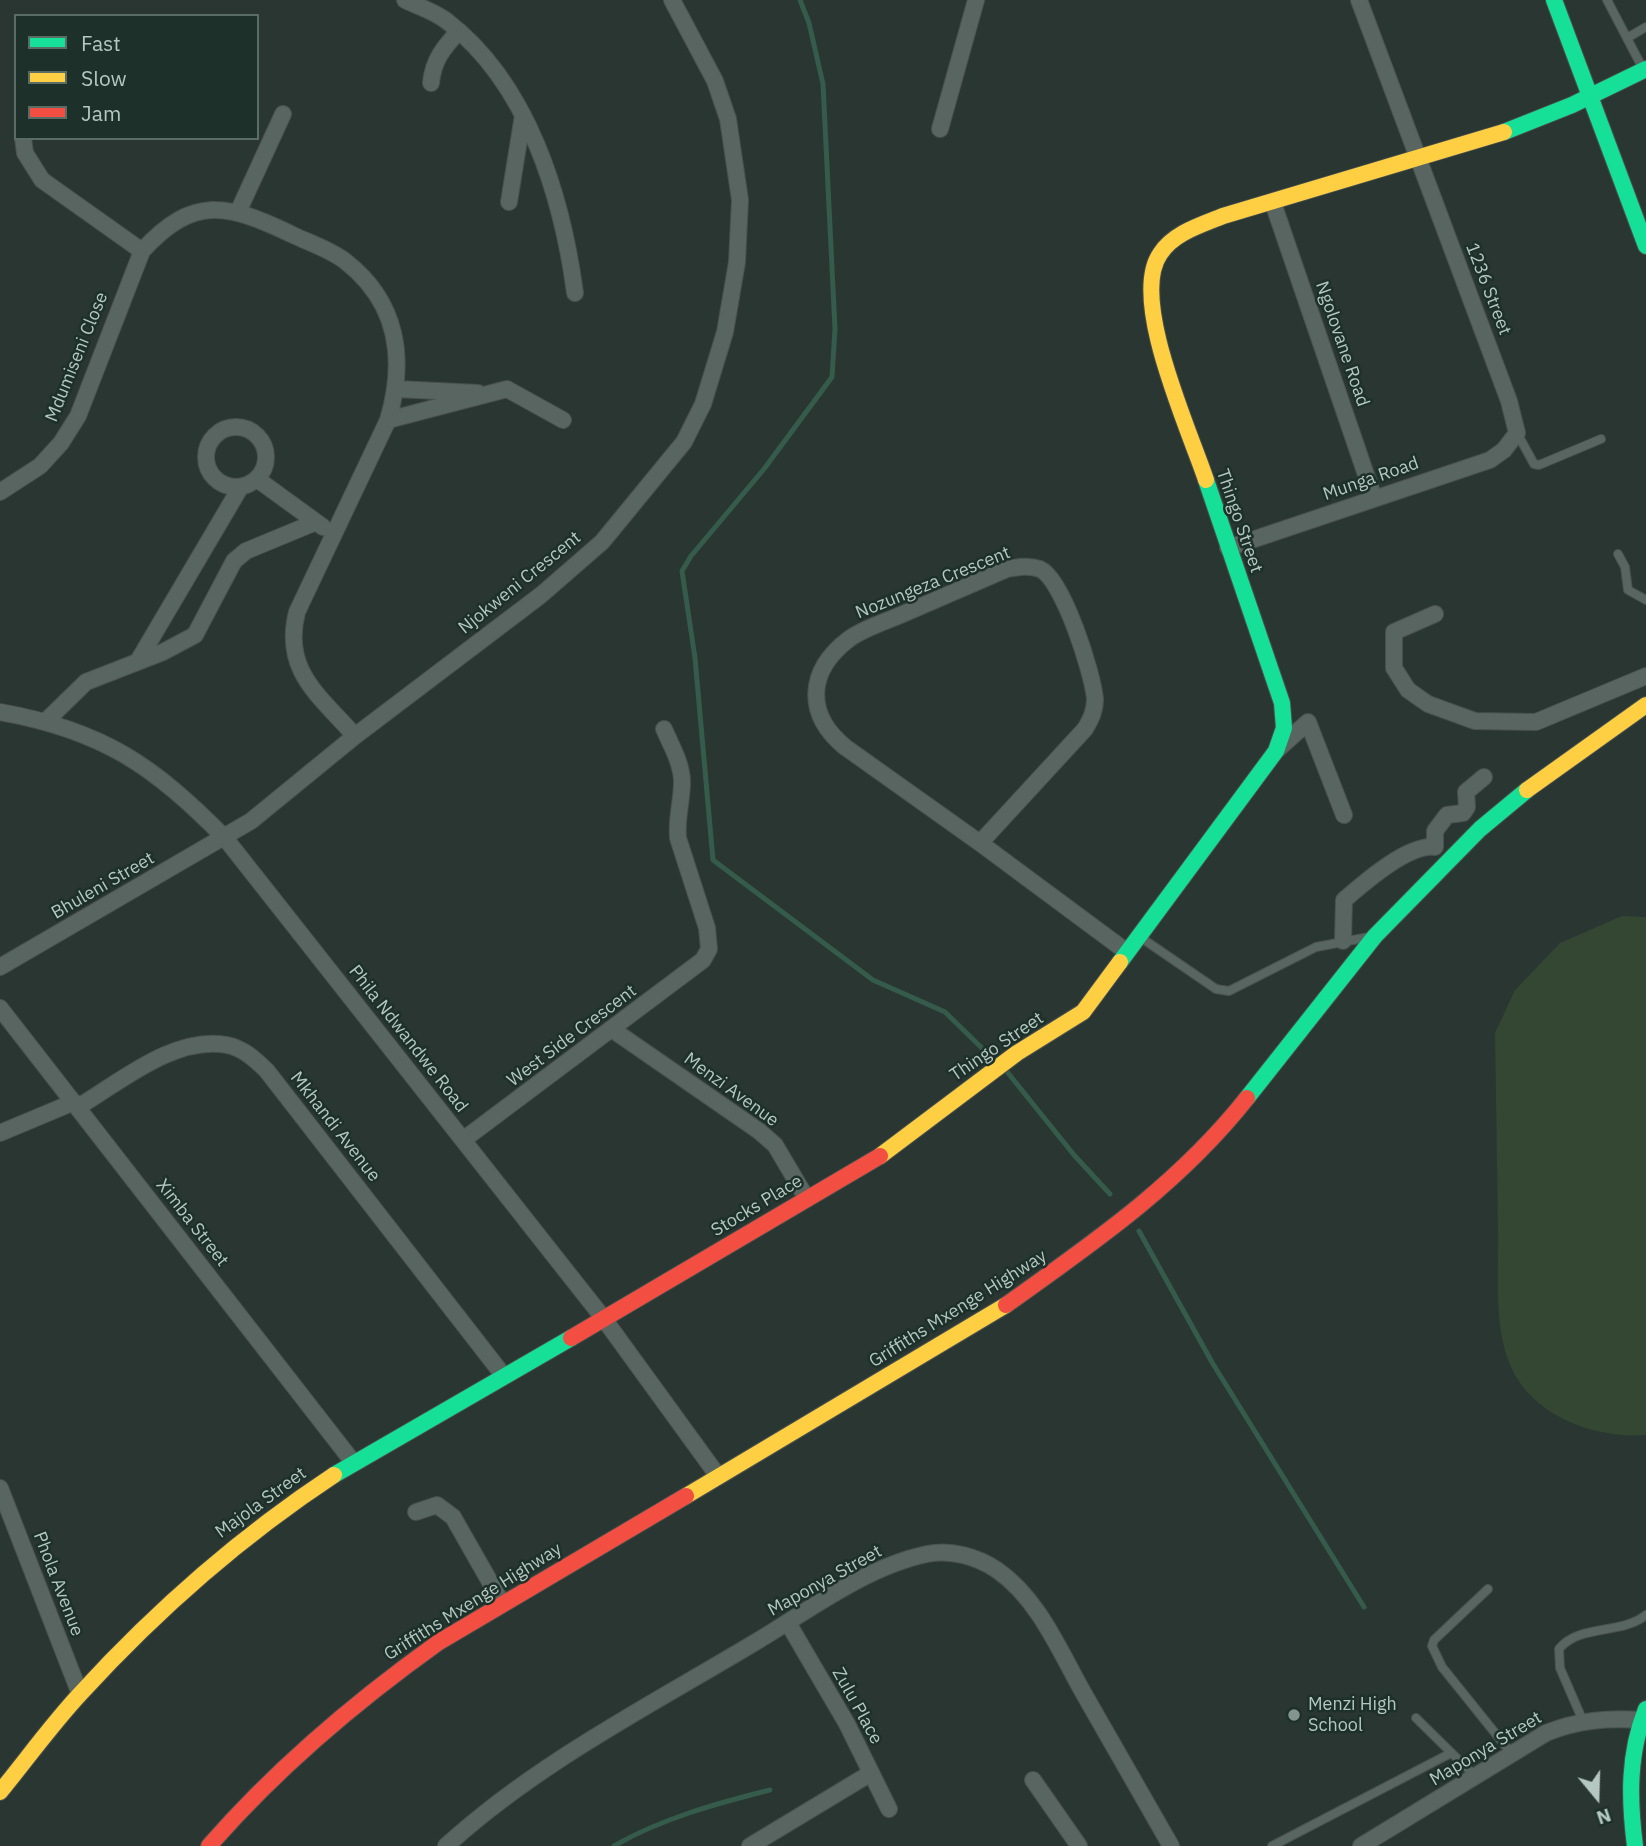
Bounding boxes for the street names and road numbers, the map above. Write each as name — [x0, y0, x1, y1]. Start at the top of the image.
street label: 1236 Street — [1461, 240, 1515, 338]
street label: Ngolovane Road — [1310, 279, 1374, 409]
street label: Mdumiseni Close — [41, 289, 113, 425]
street label: Munga Road — [1320, 453, 1422, 505]
street label: Thingo Street — [1211, 466, 1267, 576]
street label: Njokweni Crescent — [454, 527, 586, 639]
street label: Nozungeza Crescent — [853, 542, 1013, 624]
street label: Bhuleni Street — [48, 848, 158, 924]
street label: Phila Ndwandwe Road — [344, 961, 472, 1117]
street label: West Side Crescent — [503, 980, 641, 1092]
street label: Thingo Street — [946, 1008, 1048, 1086]
street label: Menzi Avenue — [679, 1048, 783, 1132]
street label: Mkhandi Avenue — [285, 1068, 385, 1186]
street label: Stocks Place — [708, 1170, 806, 1242]
street label: Ximba Street — [151, 1175, 233, 1271]
street label: Griffiths Mxenge Highway — [865, 1245, 1051, 1373]
street label: Majola Street — [211, 1463, 311, 1543]
street label: Phola Avenue — [28, 1529, 88, 1639]
street label: Griffiths Mxenge Highway — [380, 1538, 566, 1666]
street label: Maponya Street — [764, 1541, 886, 1621]
street label: Zulu Place — [827, 1664, 887, 1748]
street label: Maponya Street — [1426, 1707, 1546, 1791]

